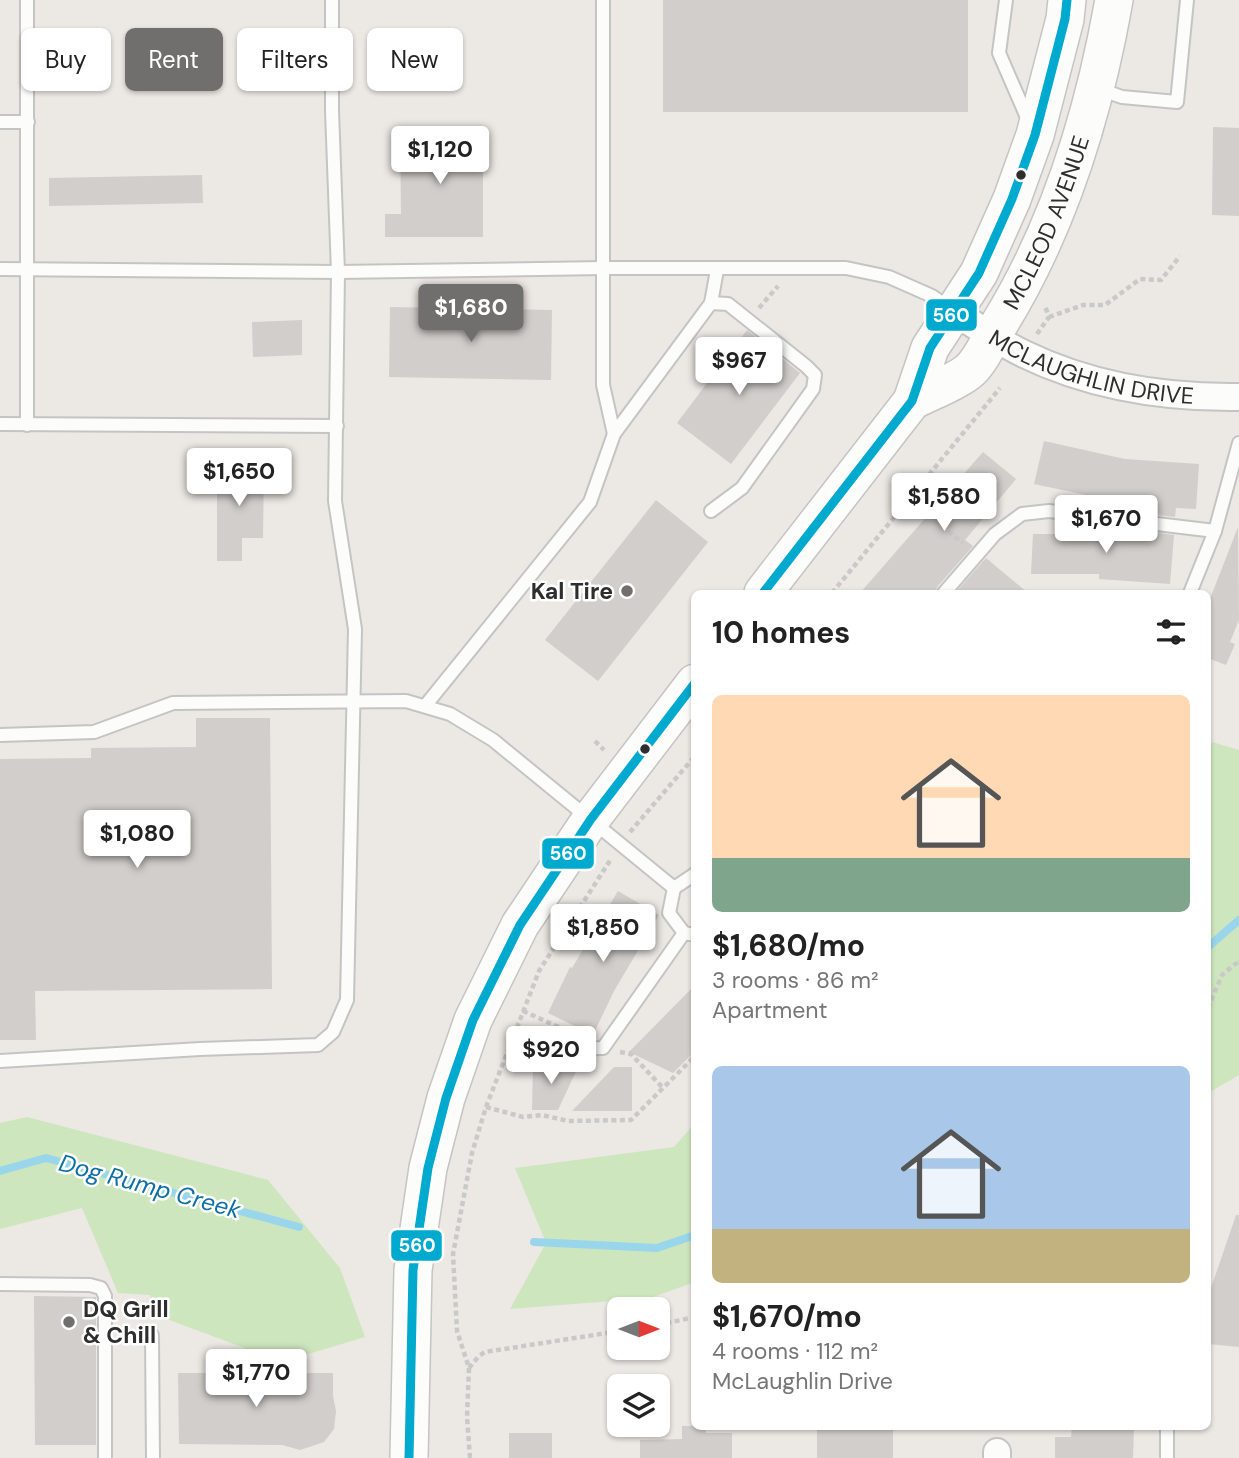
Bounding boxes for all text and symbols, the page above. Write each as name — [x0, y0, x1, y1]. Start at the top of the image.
chip: Buy — [21, 28, 111, 91]
chip: Rent — [125, 28, 223, 91]
chip: Filters — [237, 28, 353, 91]
chip: New — [367, 28, 463, 91]
pin: $1,120 — [383, 127, 497, 186]
street label: MCLEOD AVENUE — [996, 132, 1096, 315]
text: $1,120 — [407, 134, 473, 164]
unlabelled marker — [1014, 168, 1028, 182]
pin: $1,680 — [414, 284, 528, 344]
text: $1,680 — [434, 292, 508, 322]
line badge: 560 — [925, 298, 978, 332]
text: 560 — [932, 303, 970, 328]
street label: MCLAUGHLIN DRIVE — [984, 323, 1195, 411]
pin: $967 — [698, 338, 780, 397]
text: $967 — [711, 345, 767, 375]
pin: $1,650 — [182, 448, 296, 508]
text: $1,650 — [203, 456, 275, 486]
pin: $1,580 — [887, 474, 1001, 533]
text: $1,580 — [908, 481, 980, 511]
pin: $1,670 — [1049, 496, 1163, 555]
text: $1,670 — [1071, 503, 1141, 533]
place label: Kal Tire — [531, 576, 613, 606]
marker: Kal Tire — [619, 583, 635, 599]
text: 10 homes — [712, 613, 850, 652]
icon: filters — [1152, 613, 1190, 651]
icon: home — [888, 740, 1014, 866]
unlabelled marker — [638, 742, 652, 756]
pin: $1,080 — [80, 810, 194, 870]
text: $1,080 — [100, 818, 174, 848]
line badge: 560 — [541, 837, 595, 870]
text: 560 — [549, 841, 587, 866]
pin: $1,850 — [546, 904, 660, 964]
text: $1,850 — [567, 912, 639, 942]
text: $1,680/mo — [712, 926, 865, 965]
text: 3 rooms · 86 m² — [712, 965, 879, 995]
text: Apartment — [712, 995, 827, 1025]
pin: $920 — [510, 1026, 592, 1086]
text: $920 — [522, 1034, 580, 1064]
icon: home — [888, 1111, 1014, 1237]
water label: Dog Rump Creek — [56, 1147, 245, 1225]
line badge: 560 — [390, 1229, 443, 1262]
text: 560 — [398, 1233, 436, 1258]
place label: DQ Grill & Chill — [83, 1294, 169, 1350]
north arrow — [607, 1297, 670, 1360]
map controls — [607, 1297, 670, 1437]
text: $1,670/mo — [712, 1297, 862, 1336]
marker: DQ Grill & Chill — [61, 1314, 77, 1330]
text: 4 rooms · 112 m² — [712, 1336, 878, 1366]
pin: $1,770 — [199, 1350, 313, 1409]
text: $1,770 — [222, 1357, 290, 1387]
text: McLaughlin Drive — [712, 1366, 893, 1396]
button: layers — [607, 1374, 670, 1437]

